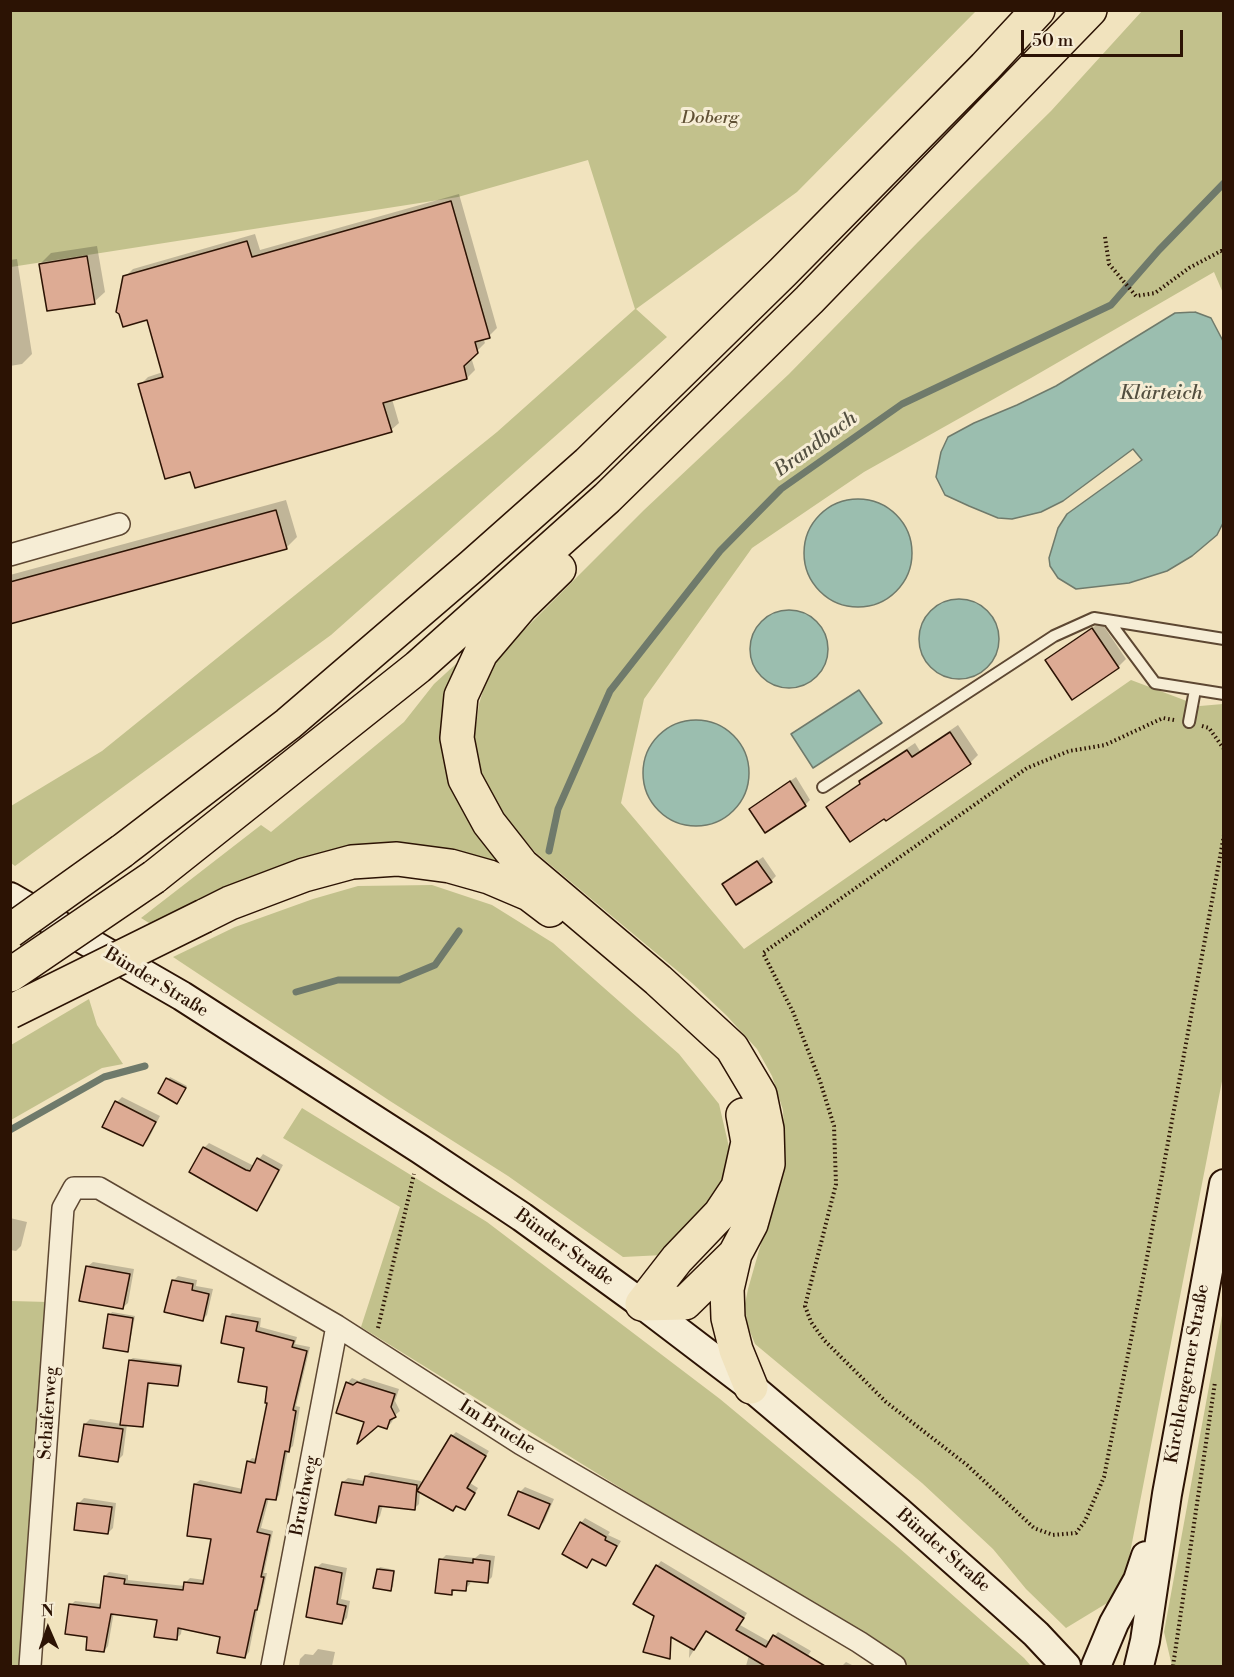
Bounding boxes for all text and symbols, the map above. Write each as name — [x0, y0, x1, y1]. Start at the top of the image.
scale bar — [1024, 18, 1186, 56]
text: 50 m — [1032, 29, 1073, 52]
park label: Doberg — [681, 108, 739, 130]
water label: Klärteich — [1120, 382, 1202, 406]
water label: Brandbach — [770, 407, 862, 483]
street label: Bünder Straße — [100, 944, 212, 1022]
street label: Bünder Straße — [510, 1205, 618, 1291]
street label: Kirchlengerner Straße — [1162, 1283, 1214, 1465]
street label: Schäferweg — [35, 1366, 63, 1460]
street label: Im Bruche — [455, 1396, 539, 1460]
street label: Bruchweg — [287, 1454, 323, 1538]
street label: Bünder Straße — [892, 1504, 994, 1598]
north arrow — [18, 1599, 78, 1659]
text: N — [41, 1601, 54, 1621]

